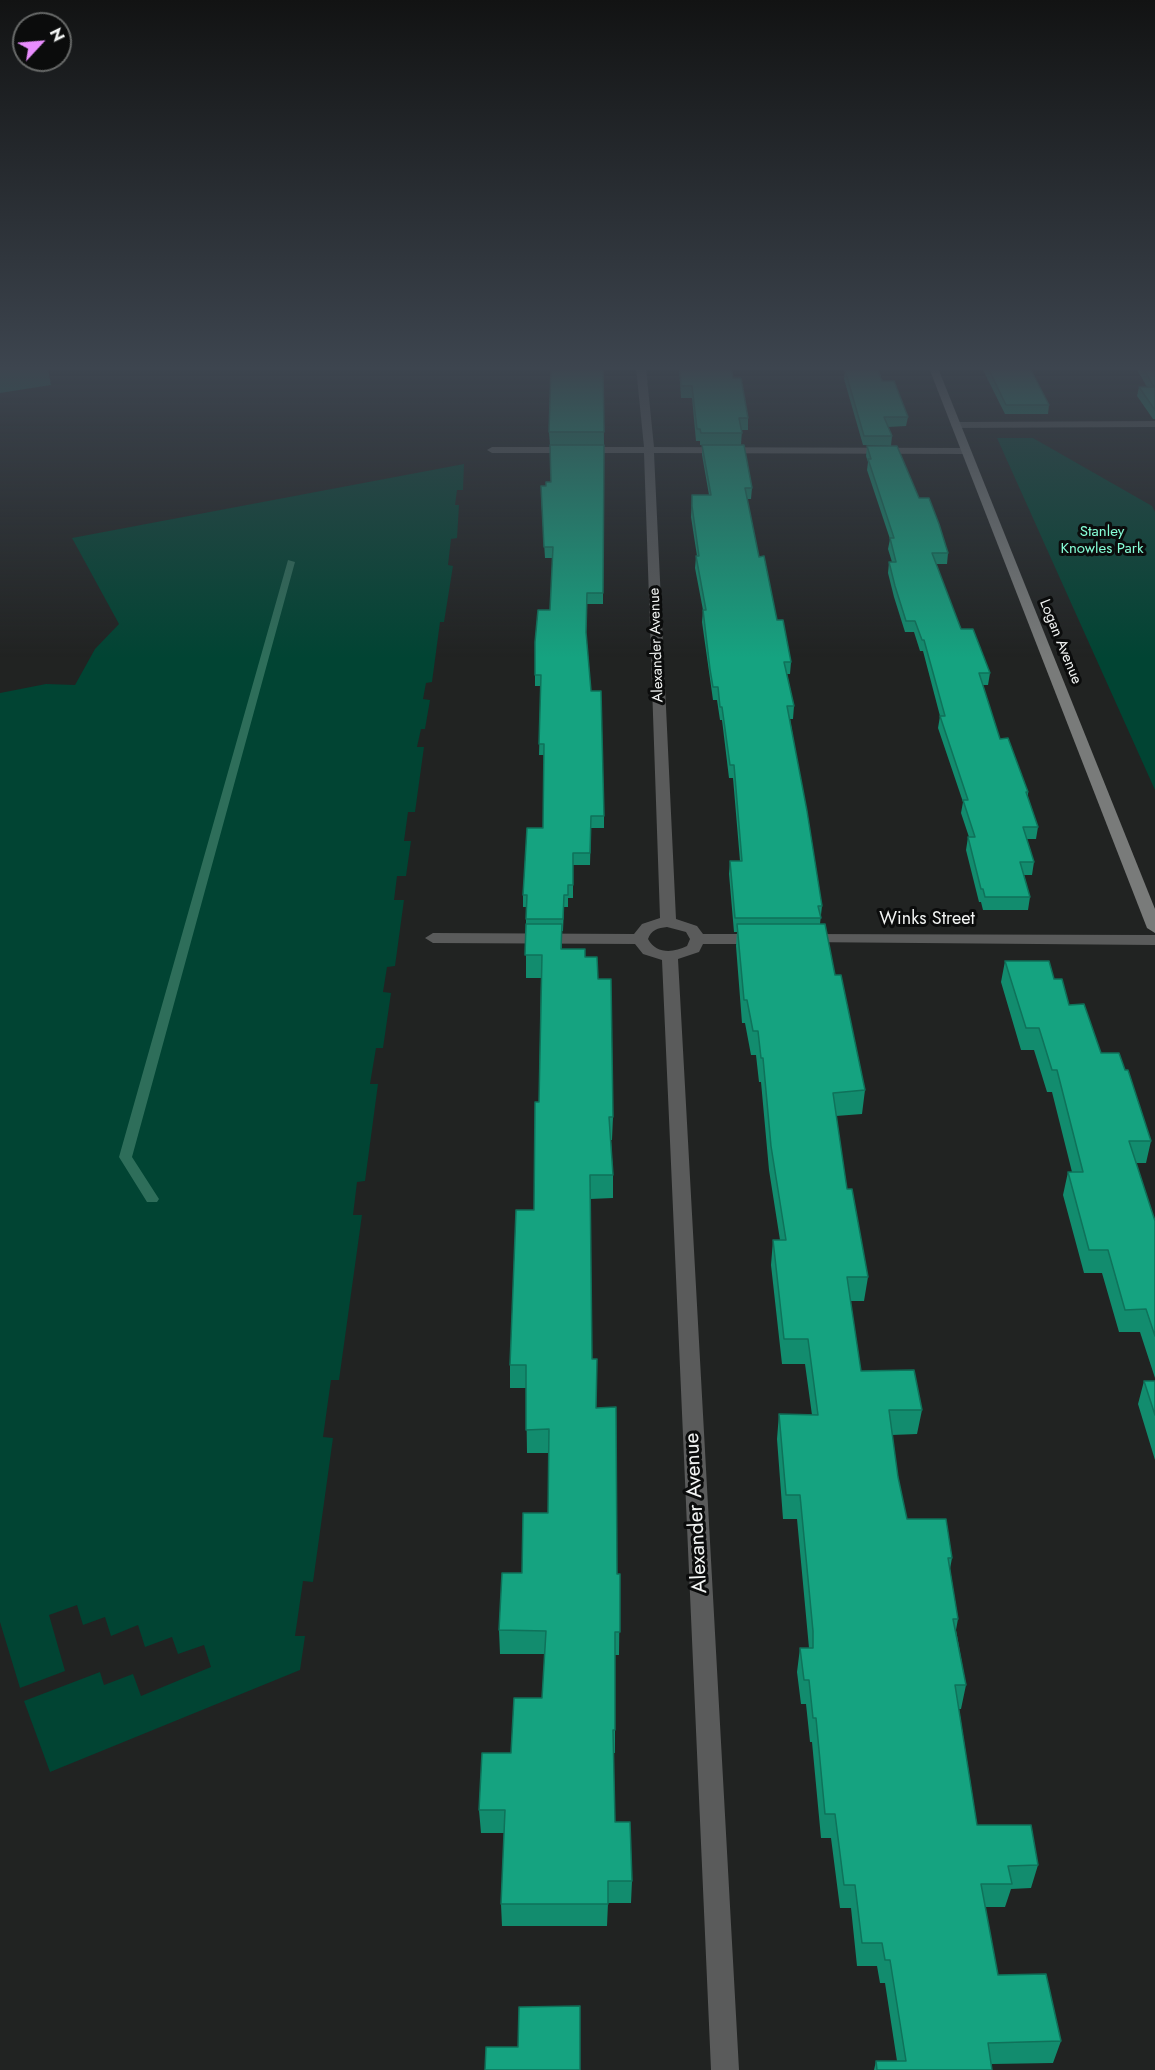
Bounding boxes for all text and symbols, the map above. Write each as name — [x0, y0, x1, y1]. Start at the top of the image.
north arrow — [12, 12, 72, 72]
text: N — [44, 24, 70, 46]
park label: Stanley Knowles Park — [1061, 523, 1143, 558]
street label: Alexander Avenue — [646, 587, 668, 703]
street label: Logan Avenue — [1035, 597, 1085, 687]
street label: Winks Street — [879, 909, 975, 931]
street label: Alexander Avenue — [680, 1432, 714, 1594]

